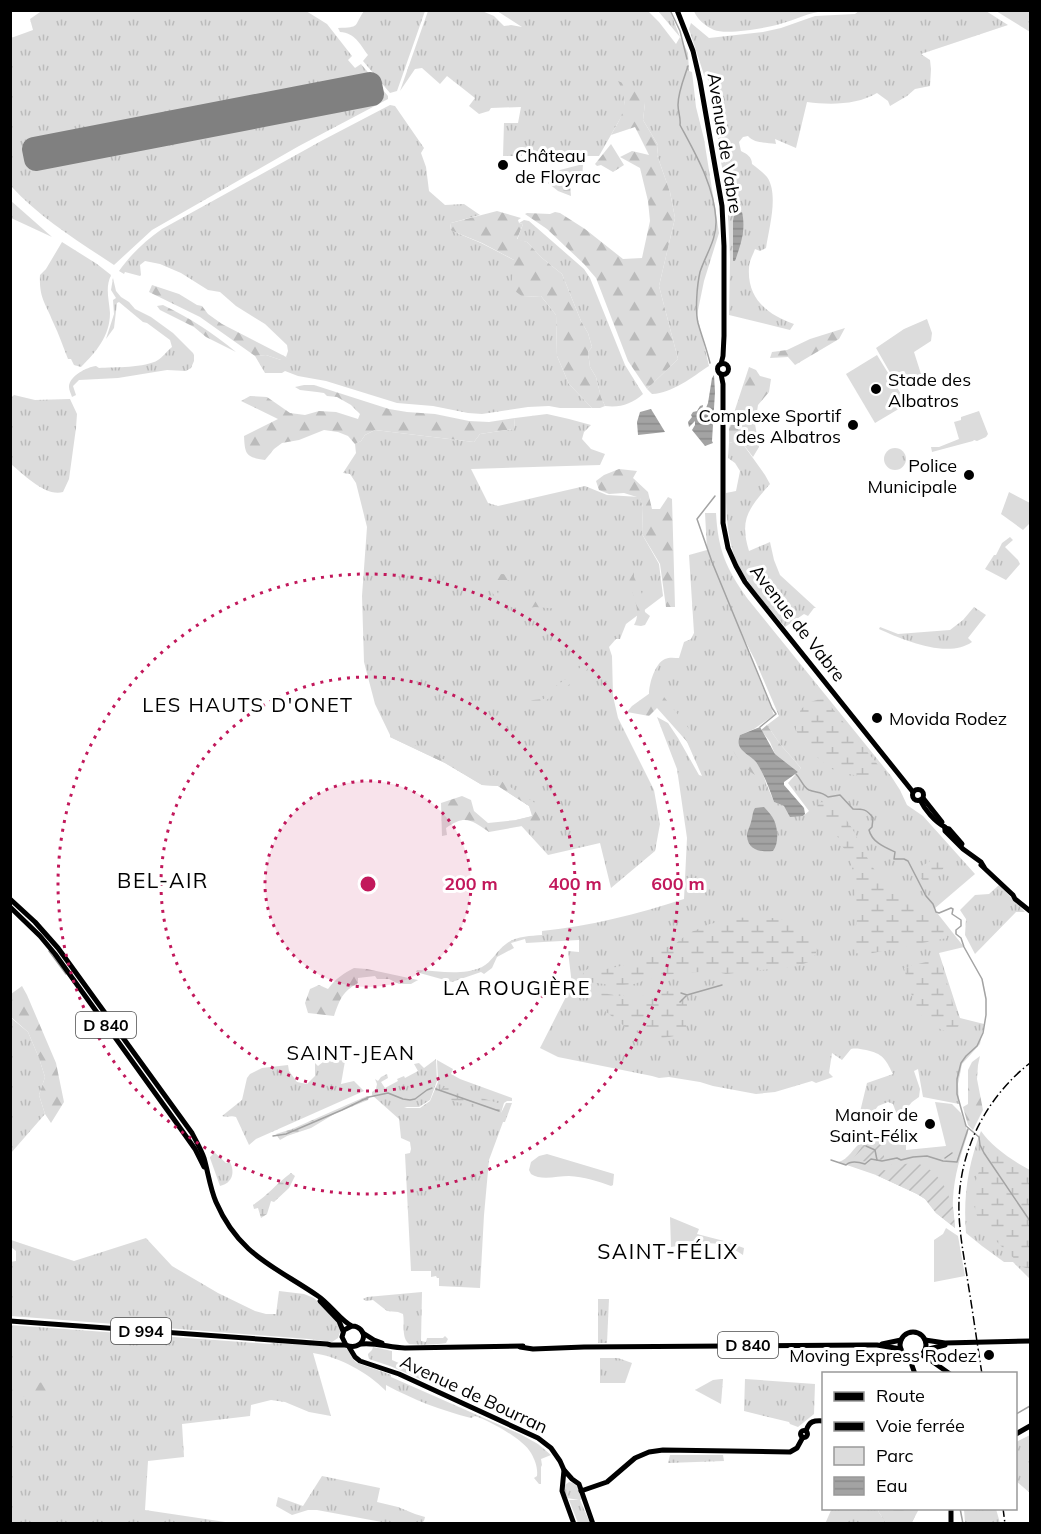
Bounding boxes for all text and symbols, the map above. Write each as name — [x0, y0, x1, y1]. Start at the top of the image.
street label: Avenue de Vabre — [703, 71, 747, 215]
place label: Château de Floyrac — [515, 144, 601, 188]
marker: Château de Floyrac — [496, 158, 510, 172]
place label: Stade des Albatros — [888, 368, 971, 412]
marker: Stade des Albatros — [869, 382, 883, 396]
place label: Complexe Sportif des Albatros — [699, 404, 842, 448]
marker: Complexe Sportif des Albatros — [846, 418, 860, 432]
place label: Police Municipale — [867, 454, 957, 498]
marker: Police Municipale — [962, 468, 976, 482]
street label: Avenue de Vabre — [745, 560, 851, 686]
district label: LES HAUTS D'ONET — [142, 692, 354, 717]
place label: Movida Rodez — [889, 707, 1007, 730]
marker: Movida Rodez — [870, 711, 884, 725]
district label: BEL-AIR — [117, 867, 209, 893]
text: 200 m — [444, 872, 498, 895]
text: 400 m — [548, 872, 602, 895]
text: 600 m — [651, 872, 705, 895]
centre of rings — [358, 874, 378, 894]
district label: LA ROUGIÈRE — [443, 975, 591, 1000]
road number: D 840 — [76, 1012, 136, 1038]
district label: SAINT-JEAN — [286, 1040, 416, 1065]
place label: Manoir de Saint-Félix — [830, 1103, 918, 1147]
marker: Manoir de Saint-Félix — [923, 1117, 937, 1131]
district label: SAINT-FÉLIX — [597, 1238, 739, 1264]
road number: D 994 — [111, 1318, 171, 1344]
road number: D 840 — [718, 1332, 778, 1358]
place label: Moving Express Rodez — [789, 1344, 977, 1367]
marker: Moving Express Rodez — [982, 1348, 996, 1362]
street label: Avenue de Bourran — [397, 1350, 551, 1438]
legend — [822, 1372, 1017, 1510]
text: Route — [876, 1384, 925, 1407]
text: Voie ferrée — [876, 1414, 965, 1437]
text: Parc — [876, 1444, 914, 1467]
text: Eau — [876, 1474, 908, 1497]

